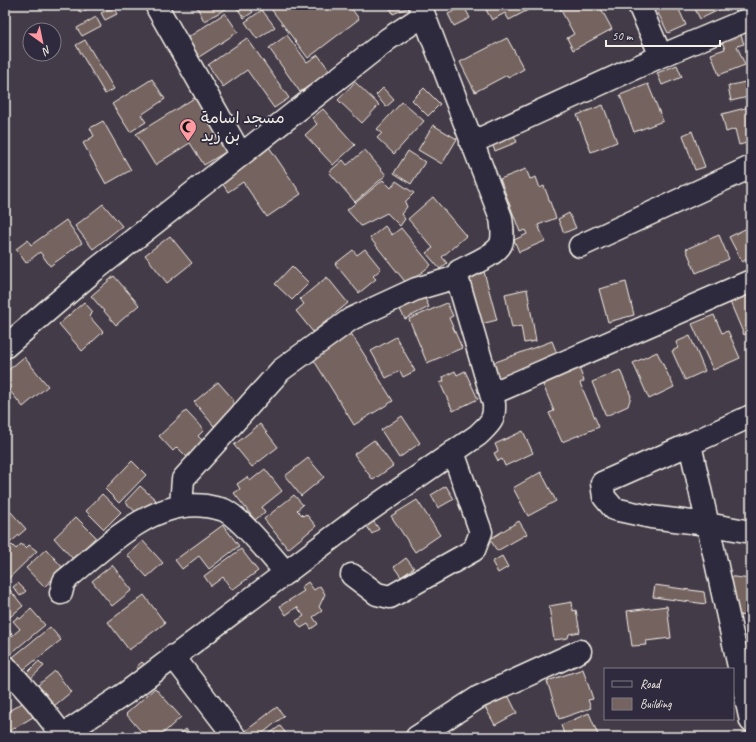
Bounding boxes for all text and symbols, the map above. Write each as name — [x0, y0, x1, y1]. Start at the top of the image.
north arrow — [22, 22, 62, 62]
scale bar — [606, 22, 720, 48]
text: 50 m — [612, 28, 634, 44]
text: N — [39, 43, 54, 59]
place label: مسجد اسامة بن زيد — [201, 108, 284, 146]
mosque icon: مسجد اسامة بن زيد — [178, 117, 198, 142]
legend — [604, 668, 734, 720]
text: Road — [640, 676, 662, 692]
text: Building — [640, 696, 672, 712]

